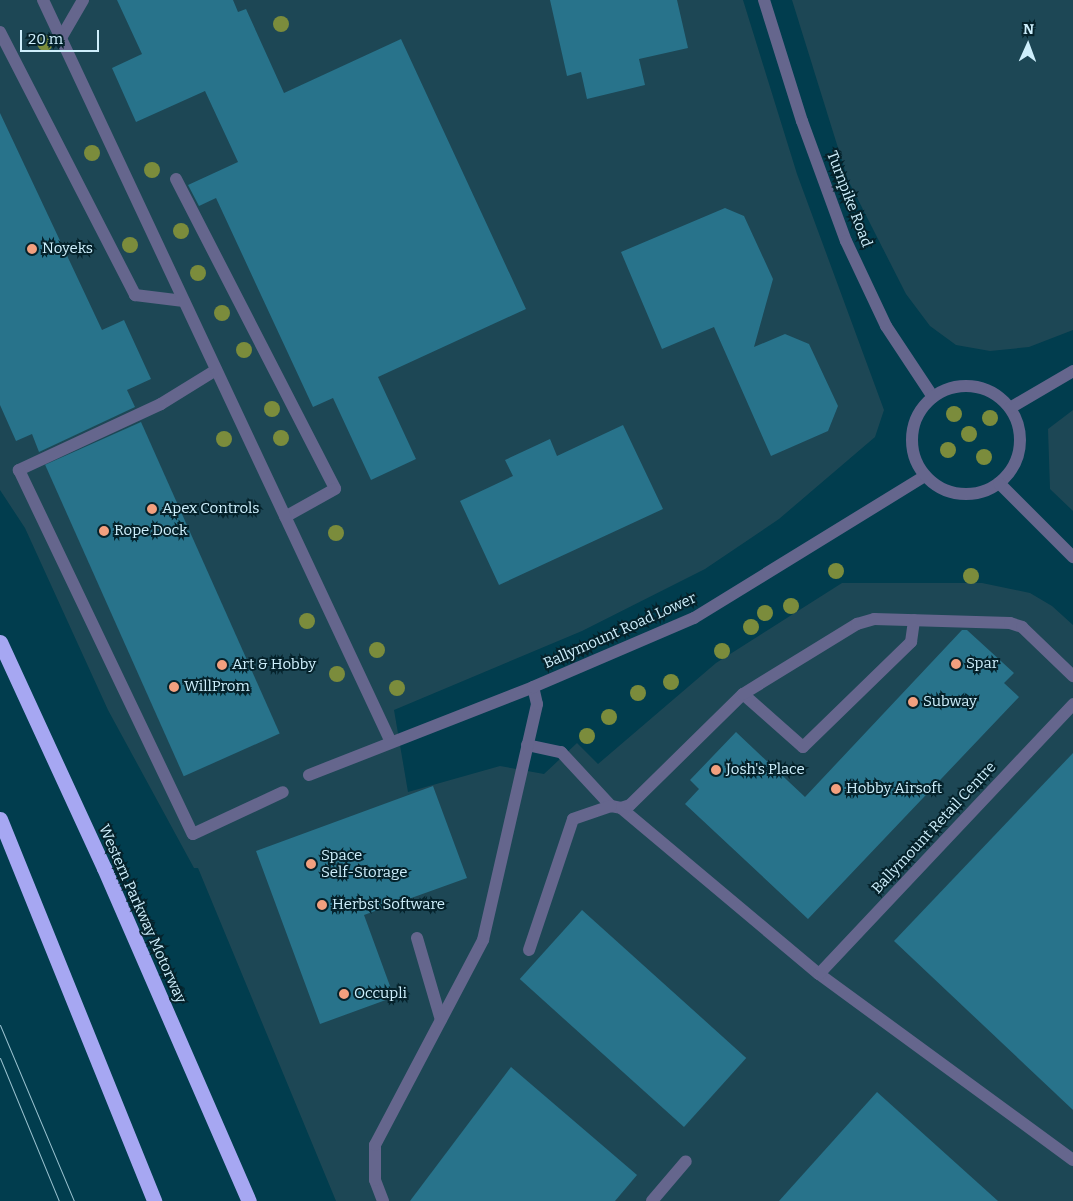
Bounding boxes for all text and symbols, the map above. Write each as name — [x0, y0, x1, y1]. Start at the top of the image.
scale bar — [22, 20, 101, 52]
north arrow — [1003, 20, 1053, 70]
text: N — [1023, 21, 1034, 38]
text: 20 m — [28, 30, 63, 48]
street label: Turnpike Road — [822, 148, 876, 250]
place label: Noyeks — [42, 240, 93, 258]
marker: Noyeks — [26, 243, 38, 255]
place label: Apex Controls — [162, 500, 259, 518]
marker: Apex Controls — [146, 503, 158, 515]
place label: Rope Dock — [114, 522, 188, 540]
marker: Rope Dock — [98, 525, 110, 537]
street label: Ballymount Road Lower — [541, 589, 699, 673]
place label: Spar — [966, 655, 998, 673]
place label: Art & Hobby — [232, 656, 316, 674]
marker: Spar — [950, 658, 962, 670]
marker: Art & Hobby — [216, 659, 228, 671]
place label: WillProm — [184, 678, 250, 696]
marker: WillProm — [168, 681, 180, 693]
place label: Subway — [923, 693, 977, 711]
marker: Subway — [907, 696, 919, 708]
street label: Ballymount Retail Centre — [868, 758, 1000, 898]
place label: Josh's Place — [726, 761, 805, 779]
marker: Josh's Place — [710, 764, 722, 776]
place label: Hobby Airsoft — [846, 780, 942, 798]
marker: Hobby Airsoft — [830, 783, 842, 795]
street label: Western Parkway Motorway — [94, 822, 190, 1006]
place label: Space Self-Storage — [321, 846, 407, 881]
marker: Space Self-Storage — [305, 858, 317, 870]
place label: Herbst Software — [332, 896, 445, 914]
marker: Herbst Software — [316, 899, 328, 911]
place label: Occupli — [354, 985, 407, 1003]
marker: Occupli — [338, 988, 350, 1000]

